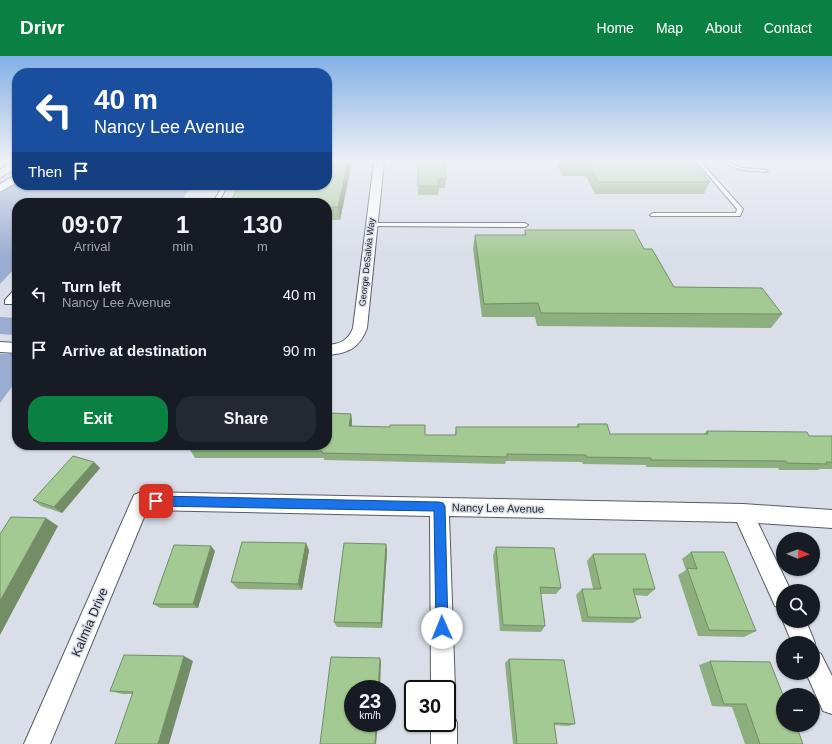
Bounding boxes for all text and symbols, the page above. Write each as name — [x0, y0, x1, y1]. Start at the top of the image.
text: Drivr — [20, 17, 64, 38]
text: Home — [597, 20, 634, 36]
text: Map — [656, 20, 683, 36]
text: About — [705, 20, 742, 36]
text: Contact — [764, 20, 812, 36]
icon: left — [28, 84, 80, 136]
text: 40 m — [94, 84, 158, 115]
text: Nancy Lee Avenue — [94, 117, 245, 137]
icon: arrive — [70, 160, 92, 182]
text: Then — [28, 163, 62, 180]
text: 09:07 — [61, 211, 123, 238]
text: 1 — [176, 211, 189, 238]
text: 130 — [243, 211, 283, 238]
street label: George DeSalvia Way — [357, 217, 377, 307]
text: Arrival — [74, 239, 111, 254]
text: min — [172, 239, 193, 254]
text: m — [257, 239, 268, 254]
text: Turn left — [62, 278, 121, 295]
icon: left — [28, 283, 50, 305]
text: 40 m — [283, 286, 316, 303]
text: Nancy Lee Avenue — [62, 295, 171, 310]
icon: arrive — [28, 339, 50, 361]
text: Arrive at destination — [62, 342, 207, 359]
text: 90 m — [283, 342, 316, 359]
button: Exit — [28, 396, 168, 442]
button: Share — [176, 396, 316, 442]
pin — [139, 484, 173, 518]
icon: arrive — [145, 490, 167, 512]
street label: Nancy Lee Avenue — [452, 501, 544, 515]
north arrow — [776, 532, 820, 576]
map controls — [776, 532, 820, 732]
button: search — [776, 584, 820, 628]
street label: Kalmia Drive — [68, 585, 111, 659]
position arrow — [421, 607, 463, 649]
button: + — [776, 636, 820, 680]
speed limit sign: 30 — [404, 680, 456, 732]
button: − — [776, 688, 820, 732]
text: 23 — [359, 690, 381, 712]
text: km/h — [359, 710, 381, 721]

